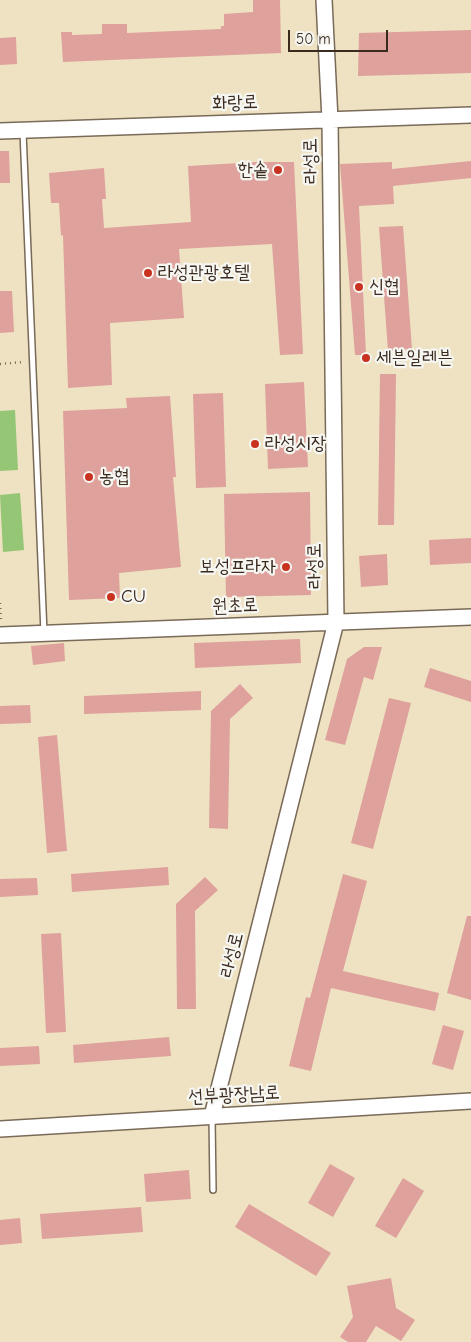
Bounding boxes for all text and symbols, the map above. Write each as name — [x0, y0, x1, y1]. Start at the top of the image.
scale bar — [291, 20, 391, 52]
text: 50 m — [296, 30, 331, 48]
street label: 화랑로 — [212, 91, 258, 115]
street label: 라성로 — [299, 138, 323, 184]
place label: 한솥 — [237, 159, 268, 181]
marker: 한솥 — [272, 164, 284, 176]
place label: 라성관광호텔 — [158, 262, 250, 284]
marker: 라성관광호텔 — [142, 267, 154, 279]
place label: 신협 — [369, 276, 400, 298]
marker: 신협 — [353, 281, 365, 293]
place label: 세븐일레븐 — [376, 347, 452, 369]
marker: 세븐일레븐 — [360, 352, 372, 364]
place label: 라성시장 — [265, 433, 326, 455]
marker: 라성시장 — [249, 438, 261, 450]
place label: 농협 — [99, 466, 130, 488]
marker: 농협 — [83, 471, 95, 483]
street label: 라성로 — [303, 543, 327, 589]
place label: 보성프라자 — [200, 556, 276, 578]
marker: 보성프라자 — [280, 561, 292, 573]
place label: CU — [121, 586, 146, 608]
marker: CU — [105, 591, 117, 603]
street label: 원초로 — [212, 594, 258, 618]
street label: 라성로 — [215, 930, 249, 980]
street label: 선부광장남로 — [188, 1081, 280, 1109]

